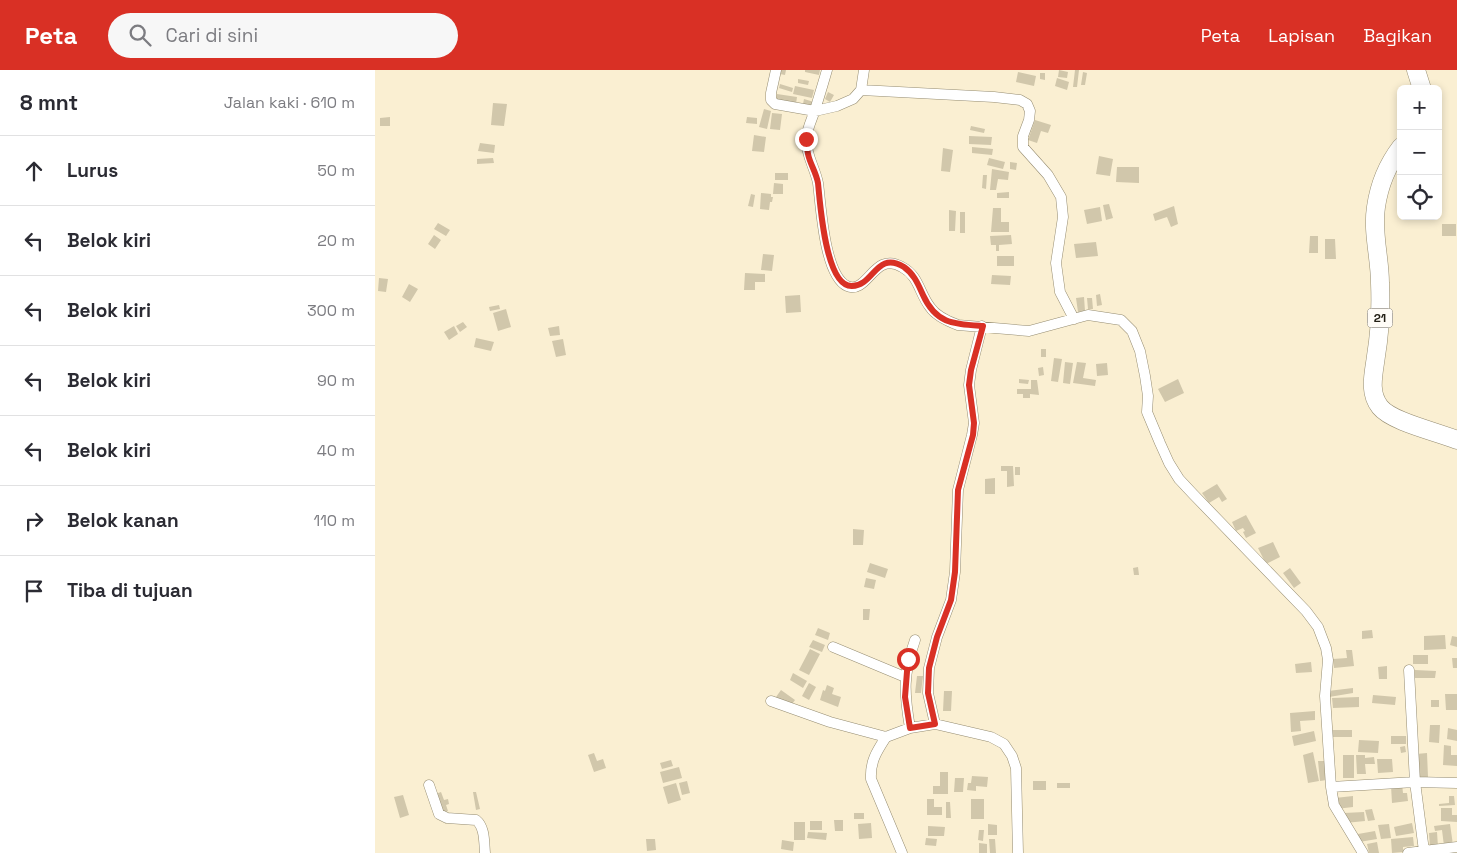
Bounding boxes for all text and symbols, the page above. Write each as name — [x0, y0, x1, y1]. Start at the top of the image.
search box — [108, 13, 458, 58]
text: Peta — [25, 20, 78, 51]
icon: search — [126, 21, 154, 49]
text: Cari di sini — [166, 23, 258, 48]
text: Peta — [1201, 24, 1240, 47]
text: Lapisan — [1268, 24, 1335, 47]
text: Bagikan — [1363, 24, 1432, 47]
map controls — [1397, 85, 1442, 220]
button: + — [1397, 85, 1442, 130]
text: 8 mnt — [20, 89, 78, 116]
text: Jalan kaki · 610 m — [224, 92, 355, 113]
route end — [795, 128, 818, 151]
button: − — [1397, 130, 1442, 175]
icon: ahead — [20, 157, 48, 185]
text: Lurus — [67, 158, 118, 183]
text: 50 m — [317, 160, 355, 181]
button: locate — [1397, 175, 1442, 220]
icon: left — [20, 227, 48, 255]
text: Belok kiri — [67, 228, 151, 253]
text: 20 m — [317, 230, 355, 251]
icon: left — [20, 297, 48, 325]
text: Belok kiri — [67, 298, 151, 323]
text: 300 m — [307, 300, 355, 321]
road number: 21 — [1367, 308, 1393, 328]
icon: left — [20, 367, 48, 395]
text: Belok kiri — [67, 368, 151, 393]
text: 90 m — [317, 370, 355, 391]
icon: left — [20, 437, 48, 465]
text: Belok kiri — [67, 438, 151, 463]
text: 40 m — [317, 440, 355, 461]
icon: right — [20, 507, 48, 535]
text: Belok kanan — [67, 508, 179, 533]
text: 110 m — [313, 510, 355, 531]
icon: arrive — [20, 577, 48, 605]
text: Tiba di tujuan — [67, 578, 193, 603]
route start — [897, 648, 920, 671]

